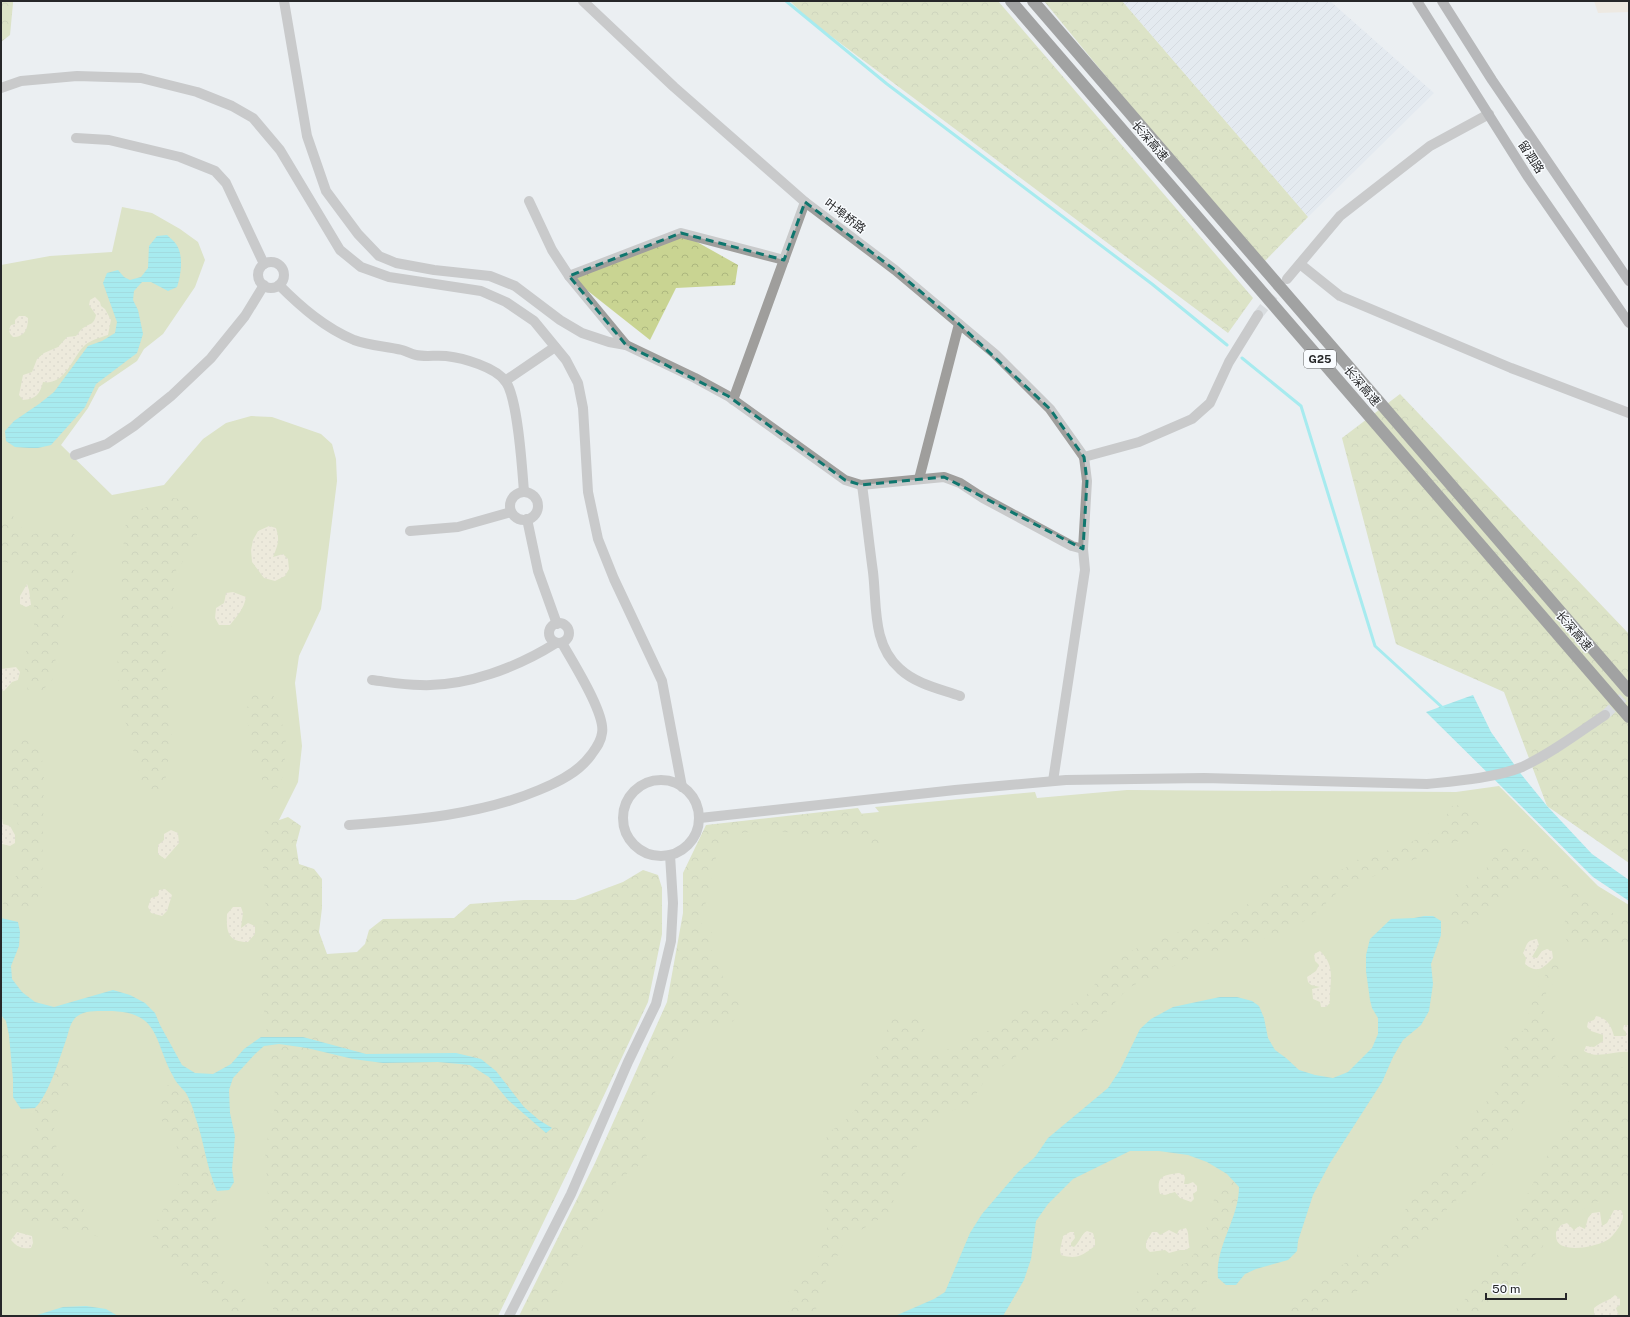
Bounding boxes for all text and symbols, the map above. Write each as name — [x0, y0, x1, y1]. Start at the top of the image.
street label: 长深高速 — [1129, 118, 1171, 164]
street label: 留泗路 — [1515, 138, 1547, 176]
street label: 叶埠桥路 — [822, 196, 868, 236]
road number: G25 — [1304, 350, 1336, 368]
street label: 长深高速 — [1341, 363, 1383, 409]
street label: 长深高速 — [1553, 608, 1595, 654]
scale bar — [1486, 1275, 1566, 1301]
text: 50 m — [1492, 1282, 1520, 1296]

